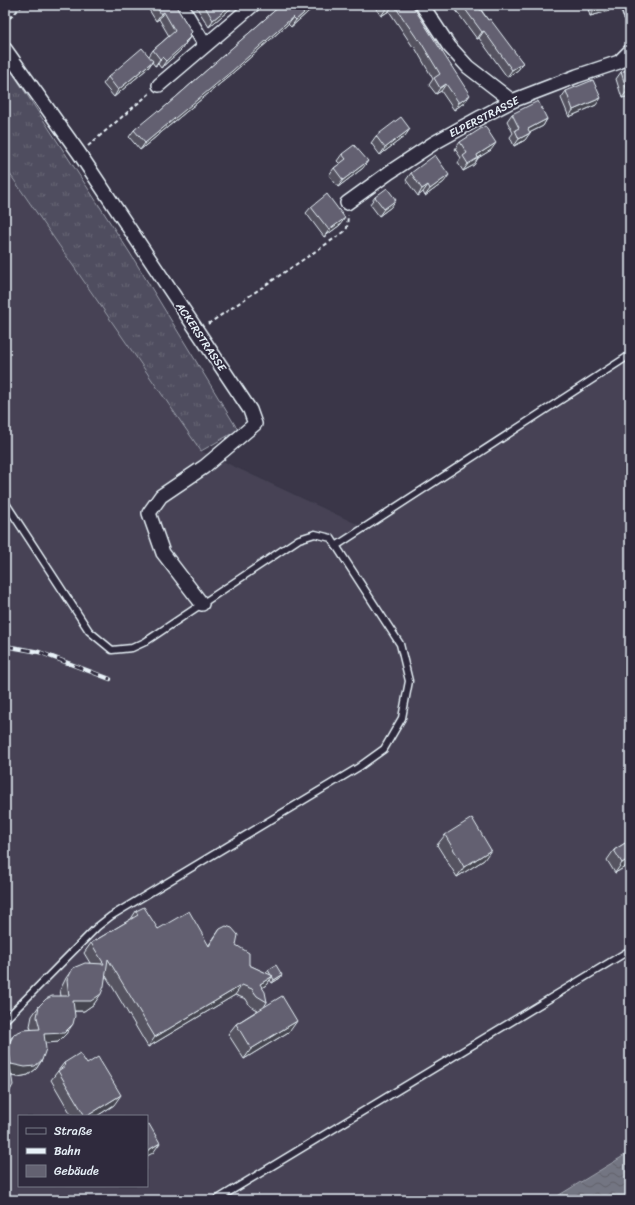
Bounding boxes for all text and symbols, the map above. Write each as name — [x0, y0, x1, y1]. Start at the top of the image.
street label: ELPERSTRASSE — [446, 91, 523, 143]
street label: ACKERSTRASSE — [170, 298, 232, 376]
legend — [18, 1115, 148, 1187]
text: Straße — [54, 1120, 92, 1142]
text: Bahn — [54, 1140, 81, 1162]
text: Gebäude — [54, 1160, 99, 1182]

